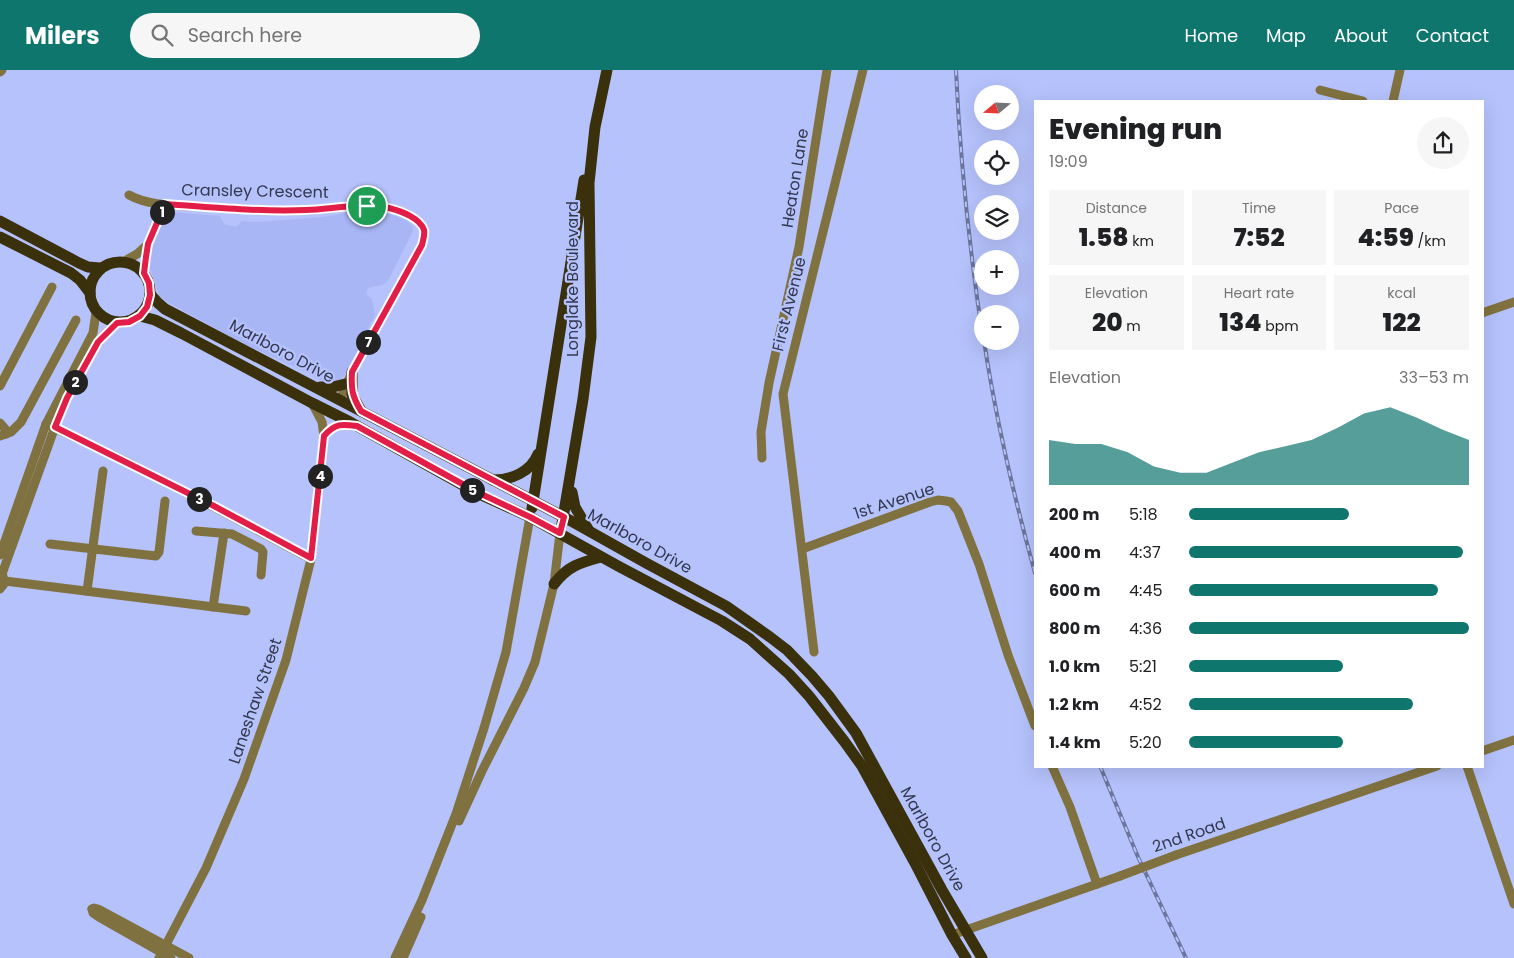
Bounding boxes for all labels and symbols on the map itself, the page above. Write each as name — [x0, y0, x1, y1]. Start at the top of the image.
north arrow — [974, 85, 1019, 130]
street label: Heaton Lane — [776, 127, 814, 229]
street label: Cransley Crescent — [181, 178, 329, 204]
pin — [346, 185, 388, 227]
pin: 1 — [150, 200, 174, 224]
street label: Longlake Boulevard — [561, 201, 584, 357]
street label: First Avenue — [766, 254, 812, 354]
street label: Marlboro Drive — [225, 314, 339, 388]
pin: 7 — [356, 330, 380, 354]
pin: 2 — [62, 370, 88, 394]
pin: 4 — [308, 464, 332, 488]
street label: 1st Avenue — [851, 477, 937, 525]
pin: 5 — [460, 478, 484, 502]
pin: 3 — [186, 486, 212, 512]
street label: Marlboro Drive — [584, 503, 696, 579]
street label: Laneshaw Street — [223, 635, 287, 767]
street label: Marlboro Drive — [895, 783, 971, 895]
street label: 2nd Road — [1149, 812, 1229, 858]

